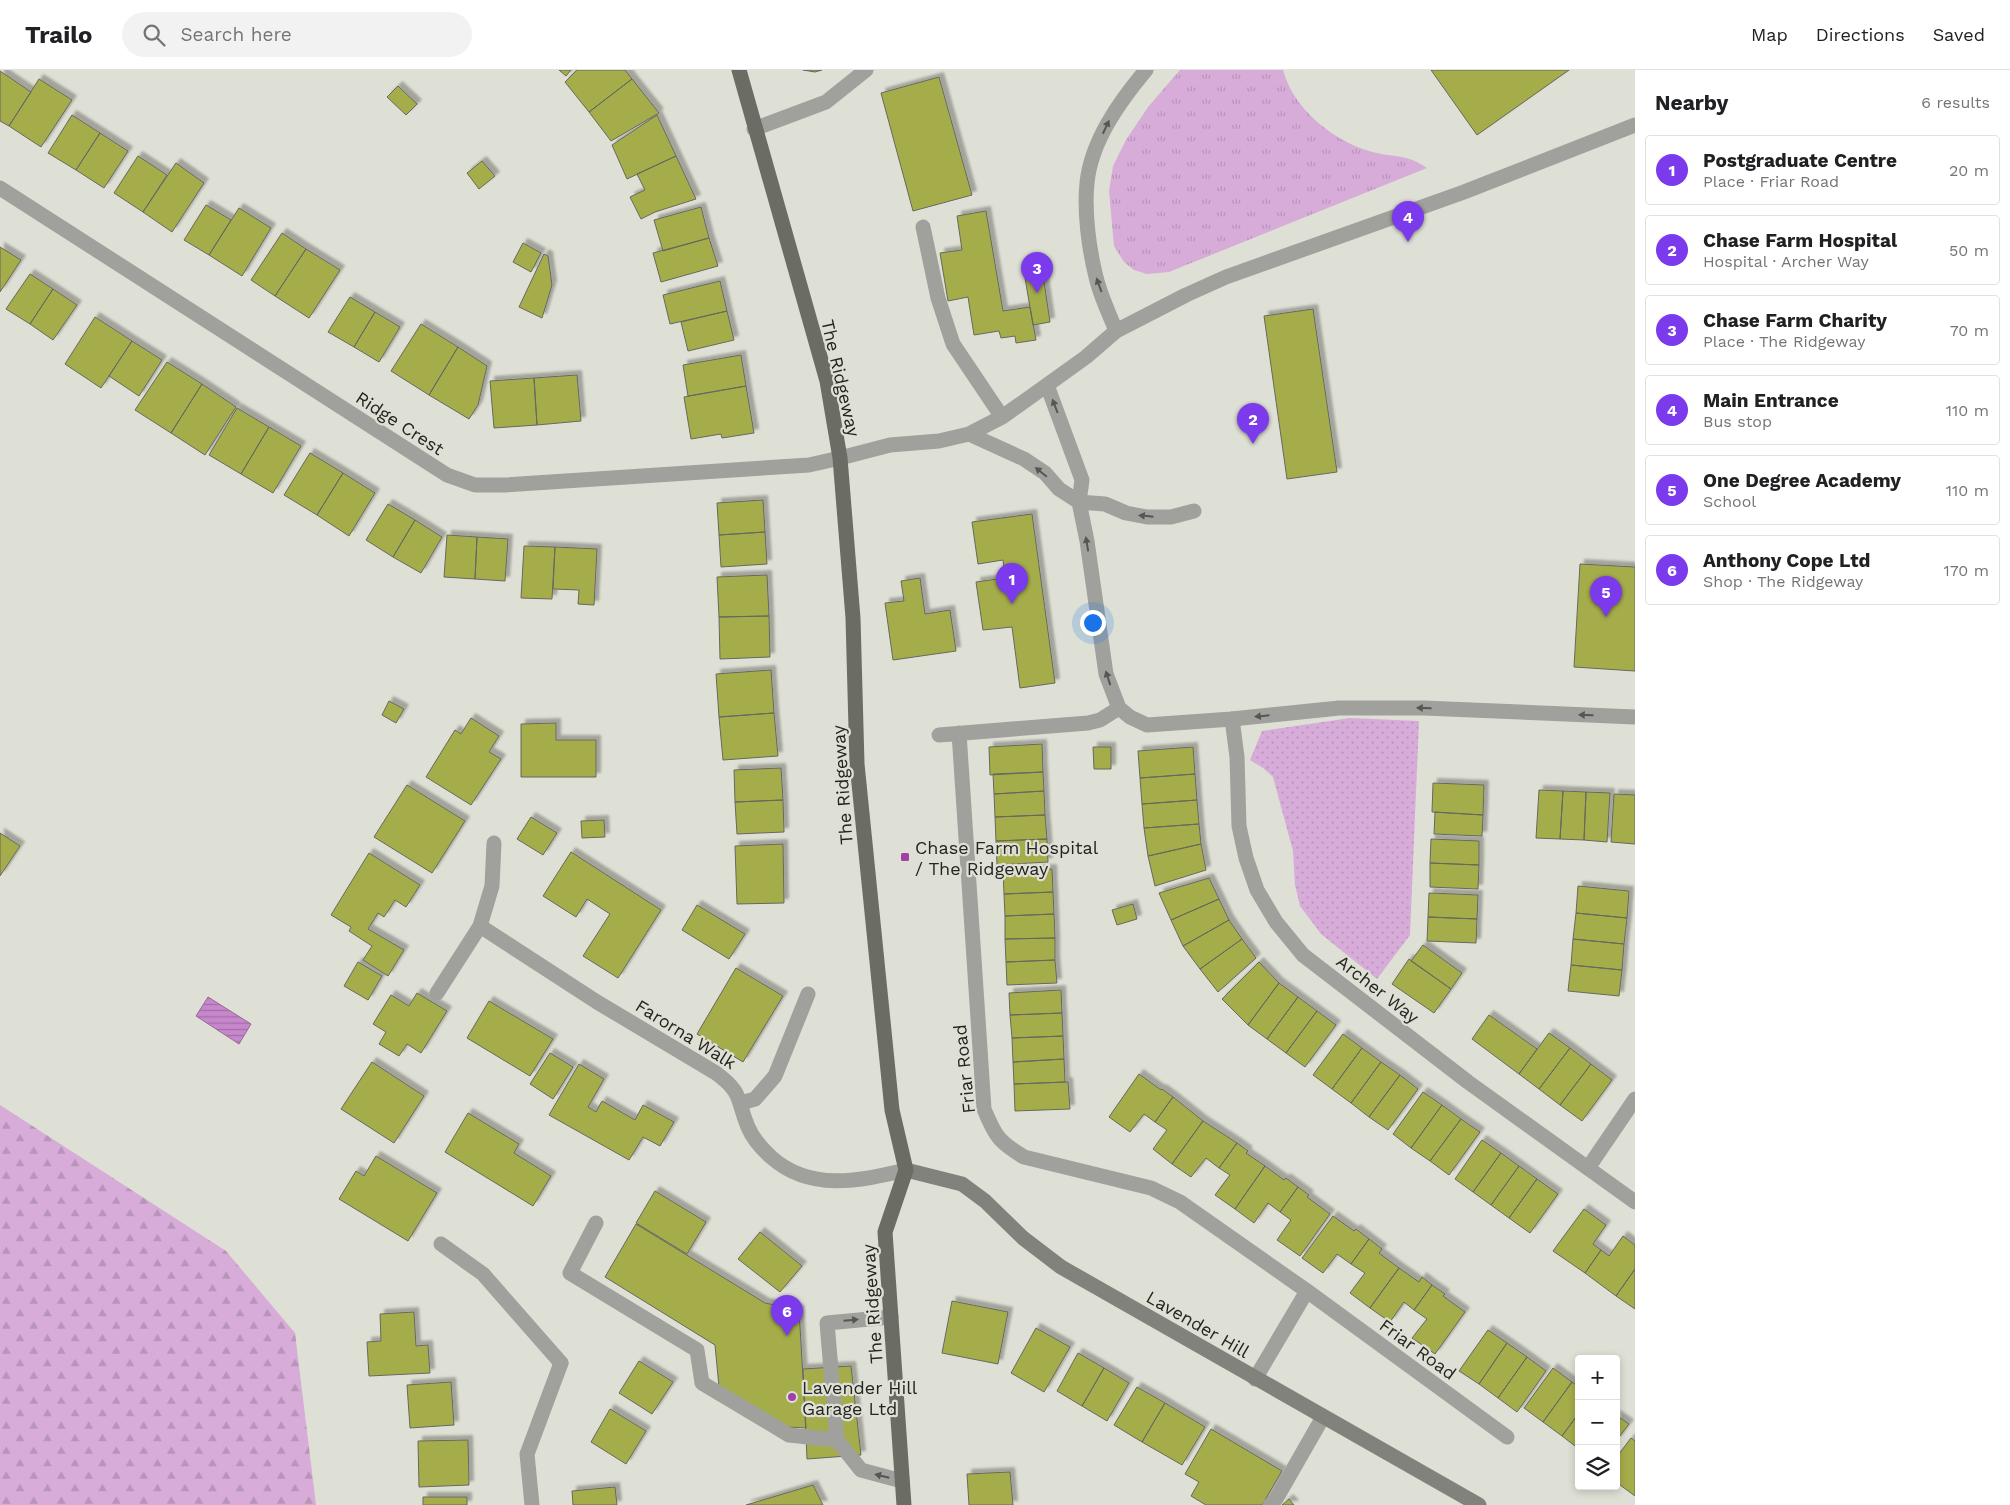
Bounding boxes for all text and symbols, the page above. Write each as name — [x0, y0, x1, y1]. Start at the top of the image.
search box — [122, 12, 472, 57]
text: Trailo — [25, 21, 92, 49]
icon: search — [140, 21, 168, 49]
text: Search here — [180, 23, 292, 46]
text: Map — [1751, 24, 1788, 45]
text: Directions — [1816, 24, 1905, 45]
text: Saved — [1933, 24, 1985, 45]
text: Nearby — [1655, 90, 1728, 115]
text: 6 results — [1921, 93, 1990, 112]
one-way arrow — [1102, 120, 1110, 135]
text: Postgraduate Centre — [1703, 149, 1897, 172]
text: 1 — [1669, 161, 1675, 180]
text: 20 m — [1949, 161, 1989, 180]
text: Place · Friar Road — [1703, 172, 1839, 191]
pin: 4 — [1392, 201, 1424, 242]
text: Chase Farm Hospital — [1703, 229, 1897, 252]
text: 2 — [1667, 241, 1677, 260]
text: 50 m — [1949, 241, 1989, 260]
pin: 3 — [1021, 252, 1053, 293]
text: Hospital · Archer Way — [1703, 252, 1869, 271]
one-way arrow — [1095, 277, 1103, 292]
text: Chase Farm Charity — [1703, 309, 1887, 332]
street label: The Ridgeway — [817, 317, 865, 439]
text: 3 — [1667, 321, 1677, 340]
text: 70 m — [1950, 321, 1989, 340]
text: Place · The Ridgeway — [1703, 332, 1865, 351]
street label: Ridge Crest — [352, 387, 448, 460]
text: Main Entrance — [1703, 389, 1839, 412]
one-way arrow — [1051, 399, 1059, 413]
text: 4 — [1667, 401, 1677, 420]
text: 110 m — [1946, 401, 1989, 420]
pin: 2 — [1237, 403, 1269, 444]
text: Bus stop — [1703, 412, 1772, 431]
one-way arrow — [1035, 466, 1048, 477]
text: One Degree Academy — [1703, 469, 1901, 492]
text: 5 — [1667, 481, 1677, 500]
text: 110 m — [1946, 481, 1989, 500]
text: School — [1703, 492, 1756, 511]
one-way arrow — [1138, 512, 1154, 520]
one-way arrow — [1083, 535, 1091, 551]
text: Anthony Cope Ltd — [1703, 549, 1870, 572]
text: 6 — [1667, 561, 1677, 580]
text: 170 m — [1943, 561, 1989, 580]
pin: 1 — [996, 563, 1028, 604]
text: Shop · The Ridgeway — [1703, 572, 1863, 591]
pin: 5 — [1590, 576, 1622, 617]
your location — [1080, 610, 1106, 636]
one-way arrow — [1104, 670, 1112, 685]
one-way arrow — [1416, 704, 1432, 712]
one-way arrow — [1578, 711, 1594, 719]
one-way arrow — [1254, 712, 1270, 720]
street label: The Ridgeway — [827, 724, 857, 845]
place label: Chase Farm Hospital / The Ridgeway — [915, 837, 1099, 879]
marker: Chase Farm Hospital / The Ridgeway — [899, 851, 911, 863]
street label: Archer Way — [1333, 950, 1424, 1028]
street label: Farorna Walk — [632, 995, 740, 1073]
street label: Friar Road — [949, 1023, 979, 1115]
street label: The Ridgeway — [857, 1243, 887, 1364]
street label: Lavender Hill — [1143, 1286, 1254, 1362]
pin: 6 — [771, 1295, 803, 1336]
street label: Friar Road — [1376, 1314, 1460, 1384]
one-way arrow — [843, 1316, 859, 1324]
map controls — [1575, 1355, 1620, 1490]
button: + — [1575, 1355, 1620, 1400]
place label: Lavender Hill Garage Ltd — [802, 1377, 918, 1419]
marker: Lavender Hill Garage Ltd — [786, 1391, 798, 1403]
button: − — [1575, 1400, 1620, 1445]
button: layers — [1575, 1445, 1620, 1490]
one-way arrow — [874, 1471, 889, 1479]

